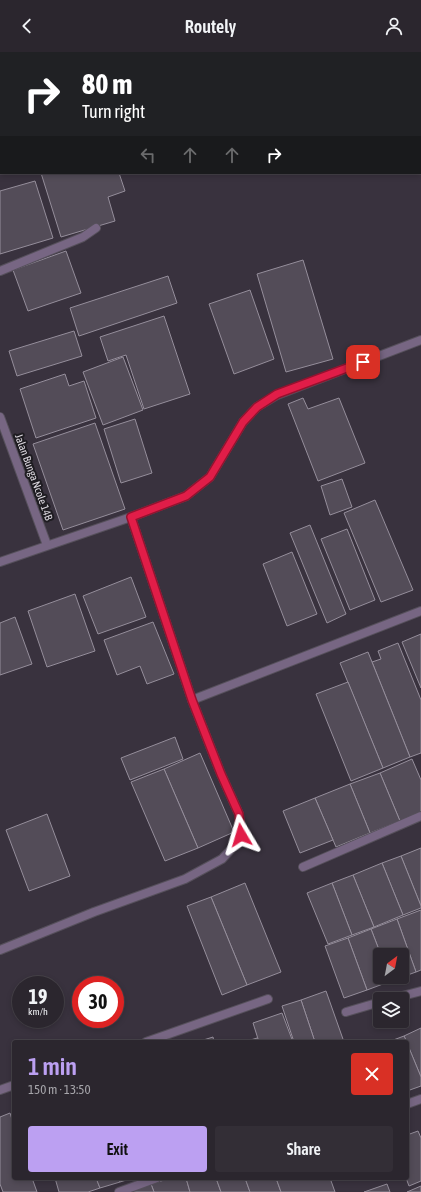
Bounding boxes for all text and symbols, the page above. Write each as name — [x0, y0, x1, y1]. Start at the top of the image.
icon: back — [16, 15, 38, 37]
icon: person — [383, 15, 405, 37]
text: Routely — [185, 16, 236, 37]
icon: right — [16, 68, 68, 120]
text: 80 m — [82, 68, 132, 100]
text: Turn right — [82, 101, 145, 122]
icon: left — [137, 144, 159, 166]
icon: ahead — [179, 144, 201, 166]
icon: ahead — [221, 144, 243, 166]
icon: right — [263, 144, 285, 166]
pin — [346, 345, 380, 379]
icon: arrive — [352, 351, 374, 373]
street label: Jalan Bunga Ncole 14B — [13, 432, 55, 523]
position arrow — [220, 814, 262, 856]
north arrow — [373, 948, 409, 984]
map controls — [373, 948, 409, 1028]
speed limit sign: 30 — [72, 976, 124, 1028]
text: 19 — [29, 985, 47, 1008]
button: layers — [373, 992, 409, 1028]
text: km/h — [28, 1006, 48, 1017]
text: 1 min — [28, 1053, 77, 1080]
button: close — [351, 1053, 393, 1095]
text: 150 m · 13:50 — [28, 1082, 91, 1097]
button: Exit — [28, 1126, 207, 1172]
button: Share — [215, 1126, 393, 1172]

